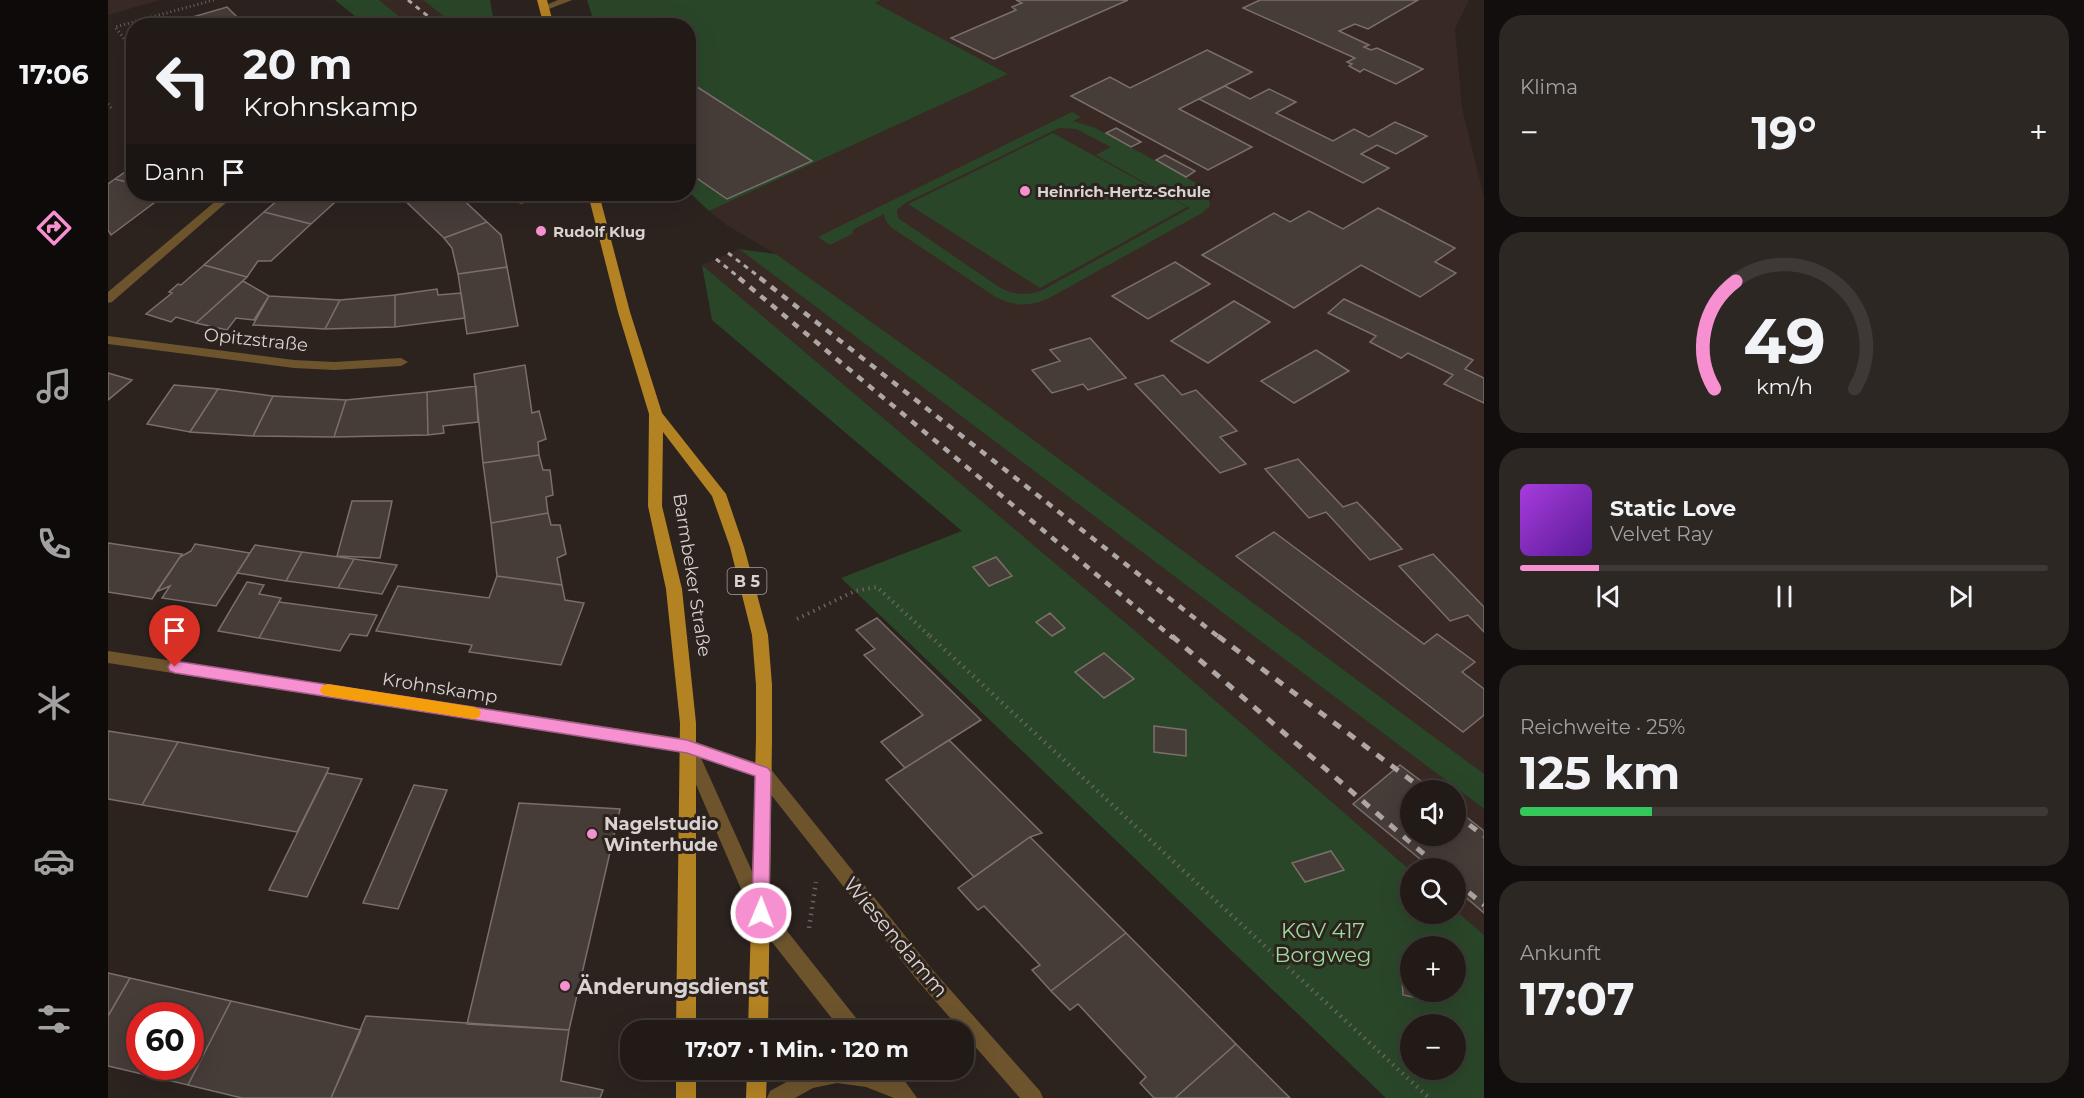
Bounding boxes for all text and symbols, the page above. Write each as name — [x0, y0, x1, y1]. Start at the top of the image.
text: 20 m — [243, 38, 352, 90]
icon: left — [144, 42, 222, 120]
text: 17:06 — [19, 58, 89, 91]
text: Klima — [1520, 75, 1578, 99]
text: Krohnskamp — [243, 90, 418, 123]
text: 19° — [1751, 105, 1817, 160]
text: − — [1520, 112, 1539, 152]
text: + — [2029, 112, 2048, 152]
icon: arrive — [217, 156, 250, 189]
text: Dann — [144, 159, 205, 186]
place label: Heinrich-Hertz-Schule — [1037, 182, 1211, 201]
marker: Heinrich-Hertz-Schule — [1018, 184, 1032, 198]
icon: directions — [33, 207, 75, 249]
place label: Rudolf Klug — [553, 222, 646, 241]
marker: Rudolf Klug — [534, 224, 548, 238]
text: 49 — [1743, 304, 1825, 380]
street label: Opitzstraße — [203, 324, 309, 356]
icon: music — [33, 365, 75, 407]
text: km/h — [1755, 374, 1813, 400]
street label: Barmbeker Straße — [668, 492, 716, 658]
text: Static Love — [1610, 495, 1736, 522]
text: Velvet Ray — [1610, 522, 1713, 546]
icon: phone — [33, 523, 75, 565]
road number: B 5 — [728, 568, 766, 594]
icon: previous — [1592, 580, 1625, 613]
icon: pause — [1768, 580, 1801, 613]
icon: next — [1944, 580, 1977, 613]
pin — [149, 605, 200, 667]
icon: arrive — [158, 614, 191, 647]
street label: Krohnskamp — [381, 668, 499, 708]
icon: climate — [33, 682, 75, 724]
text: Reichweite · 25% — [1520, 715, 1685, 739]
text: 125 km — [1520, 745, 1680, 800]
map controls — [1400, 780, 1466, 1080]
button: sound — [1400, 780, 1466, 846]
place label: Nagelstudio Winterhude — [604, 813, 719, 856]
marker: Nagelstudio Winterhude — [585, 827, 599, 841]
icon: car — [33, 840, 75, 882]
button: search — [1400, 858, 1466, 924]
street label: Wiesendamm — [838, 872, 954, 1002]
position arrow — [729, 881, 793, 945]
park label: KGV 417 Borgweg — [1275, 918, 1371, 967]
button: + — [1400, 936, 1466, 1002]
text: Ankunft — [1520, 941, 1601, 965]
text: 17:07 — [1520, 971, 1635, 1026]
place label: Änderungsdienst — [576, 974, 768, 999]
marker: Änderungsdienst — [558, 979, 572, 993]
icon: filters — [33, 998, 75, 1040]
speed limit sign: 60 — [126, 1002, 204, 1080]
button: − — [1400, 1014, 1466, 1080]
text: 17:07 · 1 Min. · 120 m — [685, 1036, 909, 1063]

